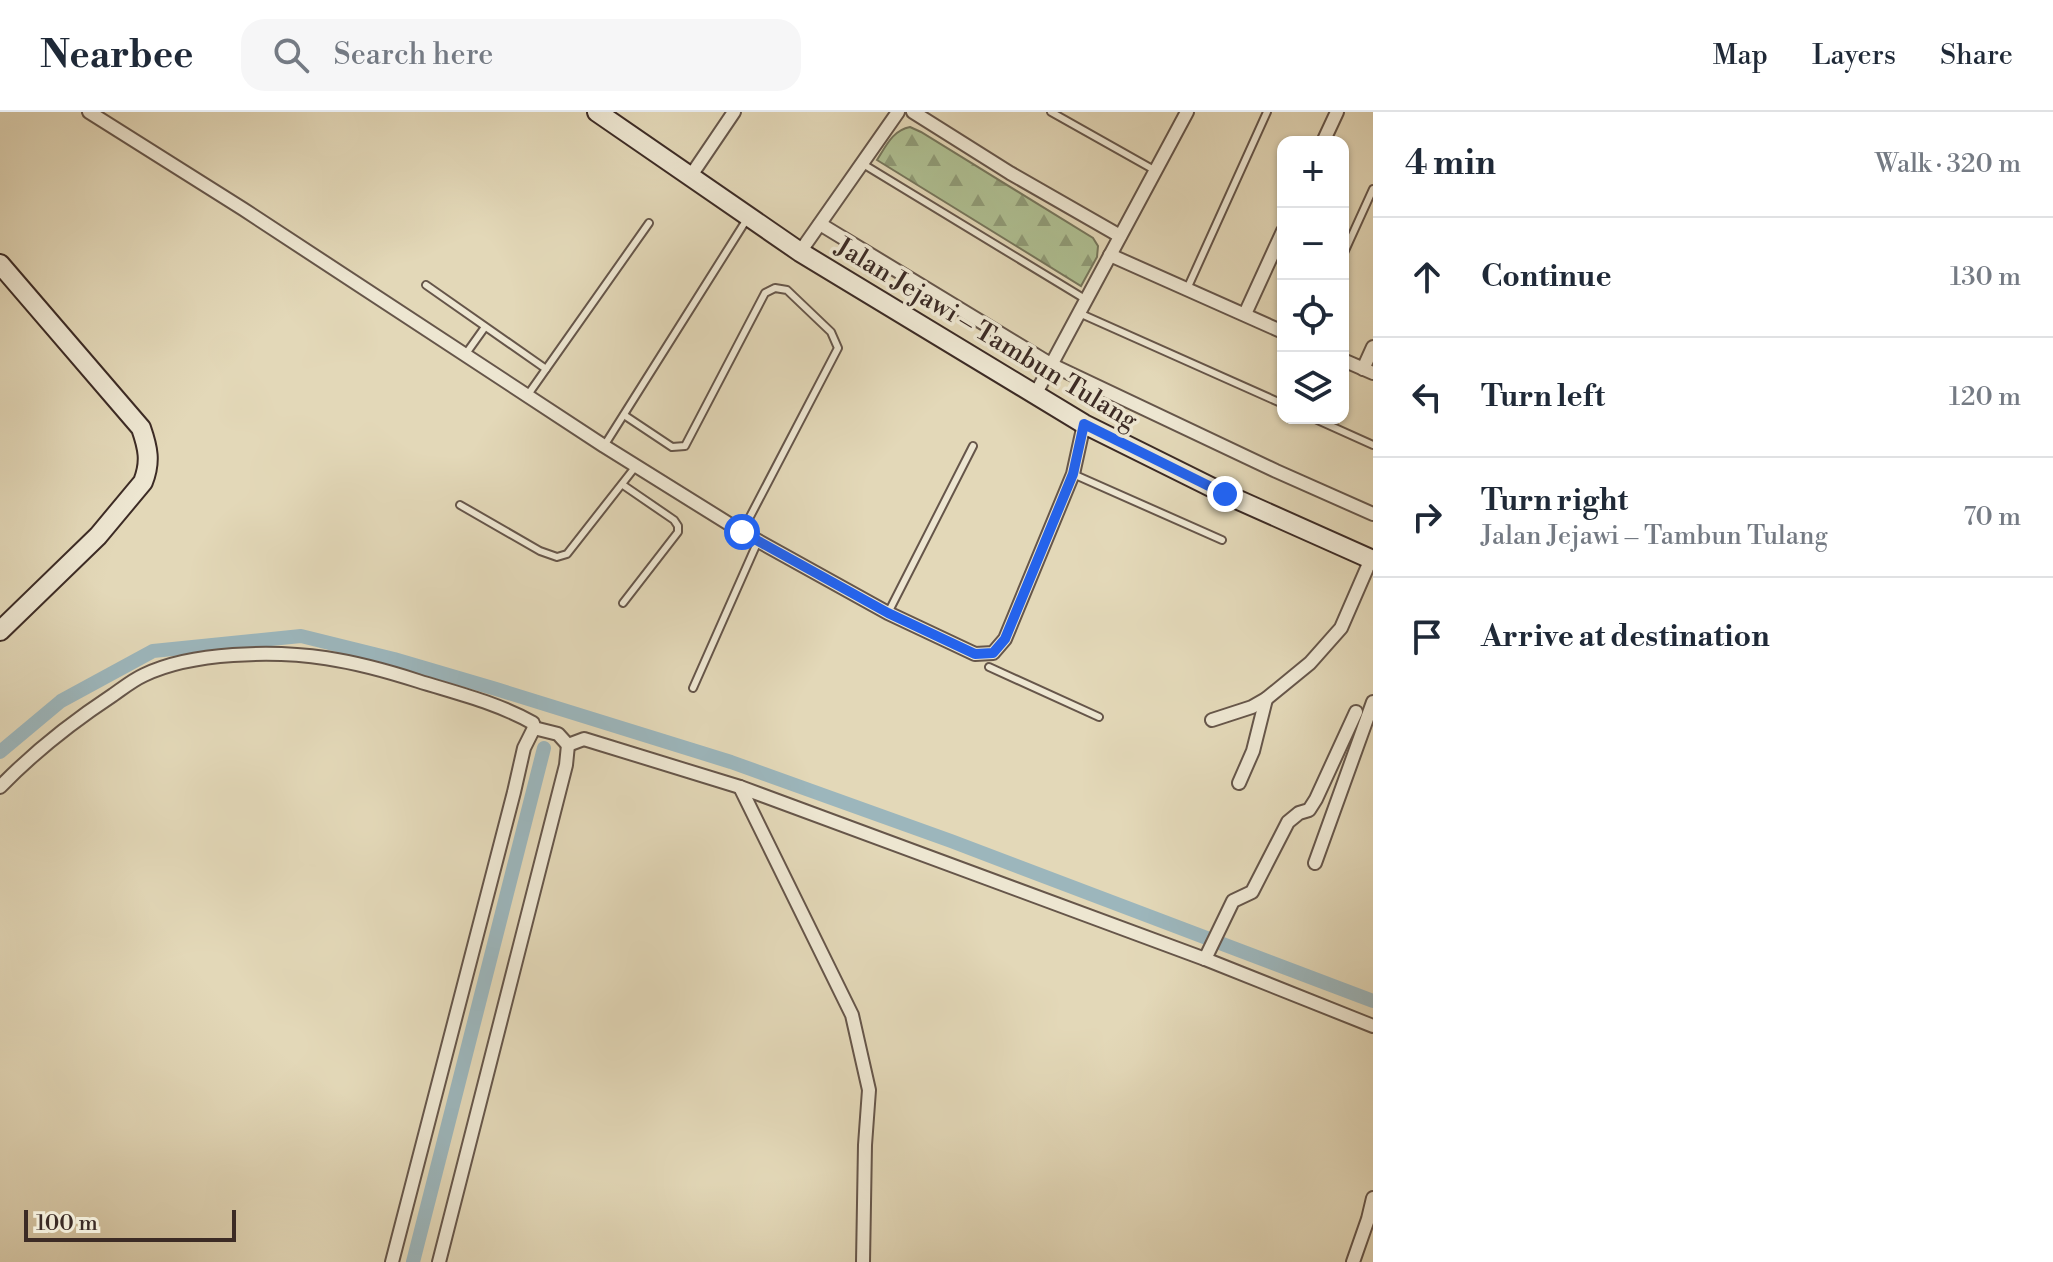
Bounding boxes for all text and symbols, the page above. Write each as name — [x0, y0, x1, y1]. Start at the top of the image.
search box — [241, 19, 801, 91]
text: Nearbee — [40, 32, 193, 79]
icon: search — [269, 33, 313, 77]
text: Search here — [333, 36, 494, 74]
text: Map — [1713, 38, 1768, 73]
text: Layers — [1812, 38, 1896, 73]
text: Share — [1940, 38, 2013, 73]
map controls — [1277, 136, 1349, 424]
button: + — [1277, 136, 1349, 208]
text: 4 min — [1405, 143, 1496, 185]
text: Walk · 320 m — [1875, 148, 2021, 180]
button: − — [1277, 208, 1349, 280]
street label: Jalan Jejawi – Tambun Tulang — [829, 230, 1144, 437]
icon: ahead — [1405, 255, 1449, 299]
text: Continue — [1481, 258, 1612, 296]
text: 130 m — [1950, 261, 2021, 293]
button: locate — [1277, 280, 1349, 352]
button: layers — [1277, 352, 1349, 424]
icon: left — [1405, 375, 1449, 419]
text: Turn left — [1481, 378, 1605, 416]
text: 120 m — [1949, 381, 2021, 413]
route end — [1207, 476, 1243, 512]
text: Turn right — [1481, 482, 1628, 520]
icon: right — [1405, 495, 1449, 539]
text: 70 m — [1963, 501, 2021, 533]
route start — [724, 514, 760, 550]
text: Jalan Jejawi – Tambun Tulang — [1481, 520, 1828, 552]
icon: arrive — [1405, 615, 1449, 659]
text: Arrive at destination — [1481, 618, 1770, 656]
scale bar — [24, 1206, 236, 1242]
text: 100 m — [36, 1210, 98, 1237]

